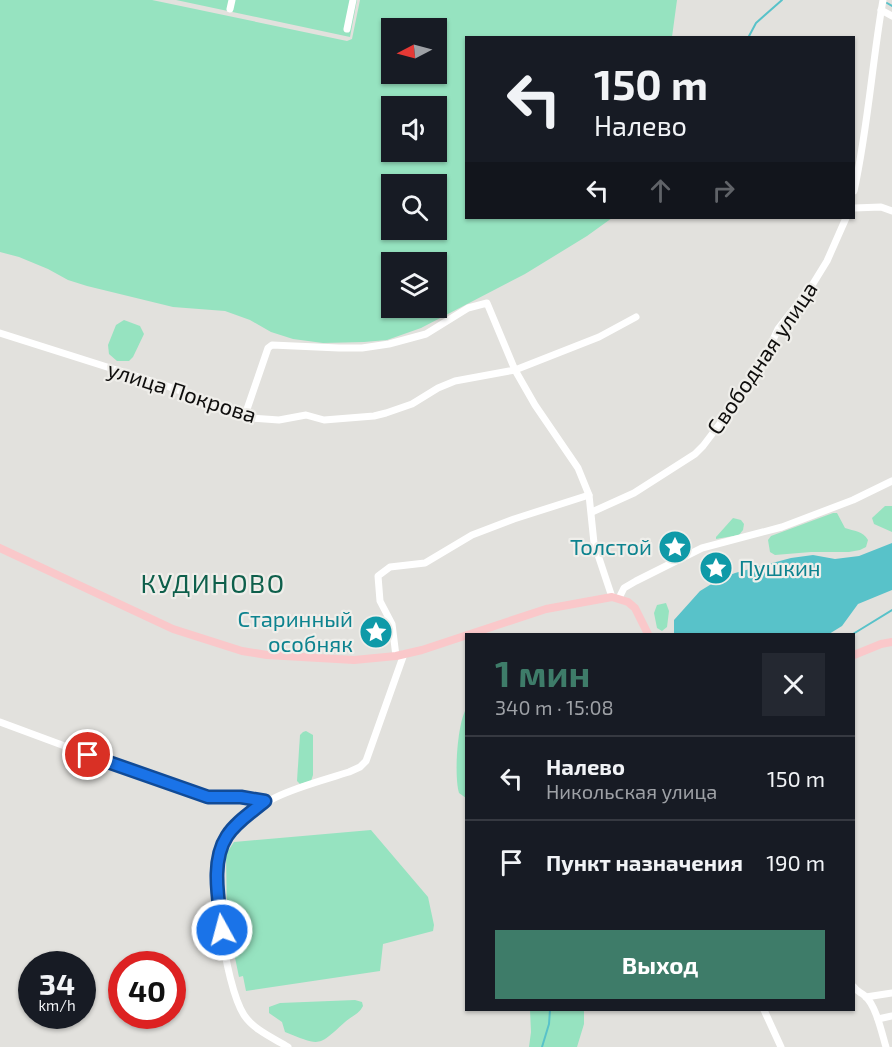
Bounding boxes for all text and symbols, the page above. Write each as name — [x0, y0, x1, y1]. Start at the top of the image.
north arrow — [381, 18, 447, 84]
map controls — [381, 18, 447, 318]
text: 150 m — [594, 58, 708, 108]
icon: left — [495, 60, 573, 138]
button: sound — [381, 96, 447, 162]
text: Налево — [594, 109, 687, 141]
button: search — [381, 174, 447, 240]
icon: left — [581, 174, 614, 207]
icon: ahead — [644, 174, 677, 207]
icon: right — [707, 174, 740, 207]
button: layers — [381, 252, 447, 318]
street label: Свободная улица — [701, 276, 823, 439]
street label: улица Покрова — [104, 355, 260, 428]
place icon: Толстой — [657, 529, 693, 565]
place label: Толстой — [570, 533, 652, 559]
place icon: Пушкин — [698, 550, 734, 586]
place label: Пушкин — [739, 554, 821, 581]
district label: КУДИНОВО — [140, 567, 286, 598]
place label: Старинный особняк — [237, 605, 353, 656]
place icon: Старинный особняк — [358, 614, 394, 650]
text: 1 мин — [495, 651, 590, 694]
button: close — [762, 653, 825, 716]
text: 340 m · 15:08 — [495, 695, 614, 719]
pin — [62, 729, 113, 780]
icon: arrive — [71, 738, 104, 771]
text: Налево — [546, 753, 625, 779]
icon: left — [495, 762, 528, 795]
text: 150 m — [767, 765, 825, 791]
text: Никольская улица — [546, 779, 717, 803]
icon: arrive — [495, 846, 528, 879]
text: Пункт назначения — [546, 849, 743, 875]
text: 190 m — [766, 849, 825, 875]
position arrow — [190, 898, 254, 962]
button: Выход — [495, 930, 825, 999]
speed limit sign: 40 — [108, 951, 186, 1029]
text: 34 — [39, 965, 75, 1001]
text: km/h — [38, 996, 76, 1014]

